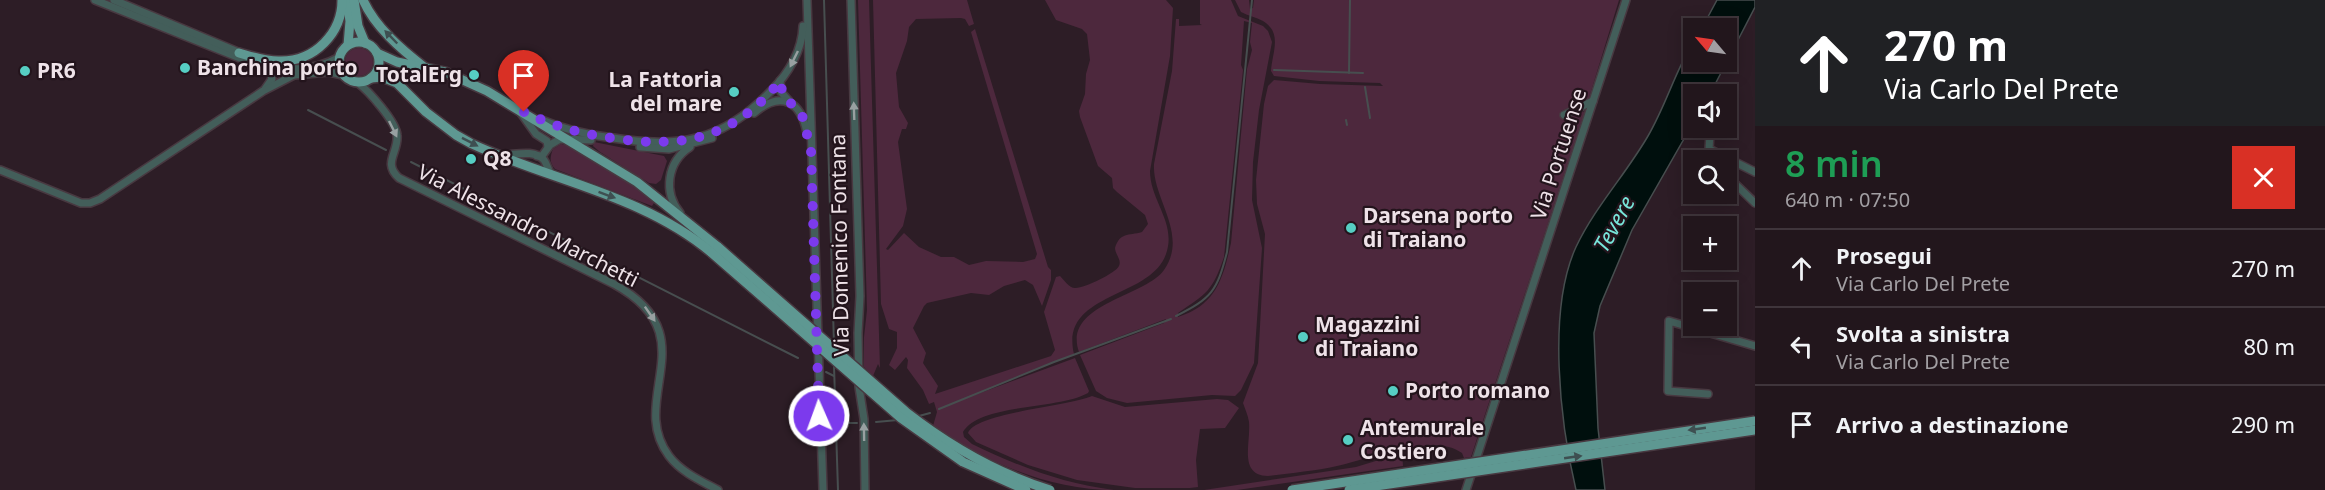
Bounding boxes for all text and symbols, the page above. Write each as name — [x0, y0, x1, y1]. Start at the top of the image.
text: 270 m — [1884, 16, 2008, 73]
north arrow — [1683, 18, 1737, 72]
map controls — [1683, 18, 1737, 336]
icon: ahead — [1785, 24, 1863, 102]
one-way arrow — [384, 29, 398, 44]
pin — [498, 50, 549, 112]
one-way arrow — [789, 50, 799, 67]
place label: Banchina porto — [197, 53, 358, 81]
place label: PR6 — [37, 56, 76, 84]
icon: arrive — [507, 59, 540, 92]
place label: TotalErg — [376, 60, 462, 88]
marker: Banchina porto — [178, 61, 192, 75]
marker: PR6 — [18, 64, 32, 78]
place label: La Fattoria del mare — [609, 65, 722, 117]
marker: TotalErg — [467, 68, 481, 82]
text: Via Carlo Del Prete — [1884, 70, 2119, 107]
street label: Via Portuense — [1524, 84, 1592, 223]
button: sound — [1683, 84, 1737, 138]
marker: La Fattoria del mare — [727, 85, 741, 99]
one-way arrow — [850, 102, 859, 121]
one-way arrow — [388, 120, 398, 138]
street label: Via Domenico Fontana — [823, 134, 855, 356]
one-way arrow — [461, 137, 478, 147]
text: 8 min — [1785, 139, 1883, 188]
place label: Q8 — [483, 144, 512, 172]
button: close — [2232, 146, 2295, 209]
button: search — [1683, 150, 1737, 204]
marker: Q8 — [464, 152, 478, 166]
street label: Via Alessandro Marchetti — [413, 157, 644, 293]
text: 640 m · 07:50 — [1785, 186, 1910, 213]
water label: Tevere — [1585, 190, 1641, 257]
one-way arrow — [598, 191, 616, 201]
place label: Darsena porto di Traiano — [1363, 201, 1513, 253]
button: + — [1683, 216, 1737, 270]
marker: Darsena porto di Traiano — [1344, 221, 1358, 235]
text: Prosegui — [1836, 240, 1932, 270]
icon: ahead — [1785, 252, 1818, 285]
text: 270 m — [2231, 253, 2295, 283]
text: Via Carlo Del Prete — [1836, 270, 2010, 297]
button: − — [1683, 282, 1737, 336]
one-way arrow — [644, 306, 656, 322]
place label: Magazzini di Traiano — [1315, 310, 1420, 362]
text: Svolta a sinistra — [1836, 318, 2010, 348]
marker: Magazzini di Traiano — [1296, 330, 1310, 344]
icon: left — [1785, 330, 1818, 363]
text: 80 m — [2244, 331, 2295, 361]
text: Via Carlo Del Prete — [1836, 348, 2010, 375]
place label: Porto romano — [1405, 376, 1550, 404]
position arrow — [787, 384, 851, 448]
marker: Porto romano — [1386, 384, 1400, 398]
icon: arrive — [1785, 408, 1818, 441]
text: Arrivo a destinazione — [1836, 409, 2069, 439]
text: 290 m — [2231, 409, 2295, 439]
place label: Antemurale Costiero — [1360, 413, 1484, 465]
one-way arrow — [859, 422, 869, 441]
one-way arrow — [1687, 424, 1706, 433]
marker: Antemurale Costiero — [1341, 433, 1355, 447]
one-way arrow — [1564, 452, 1583, 461]

